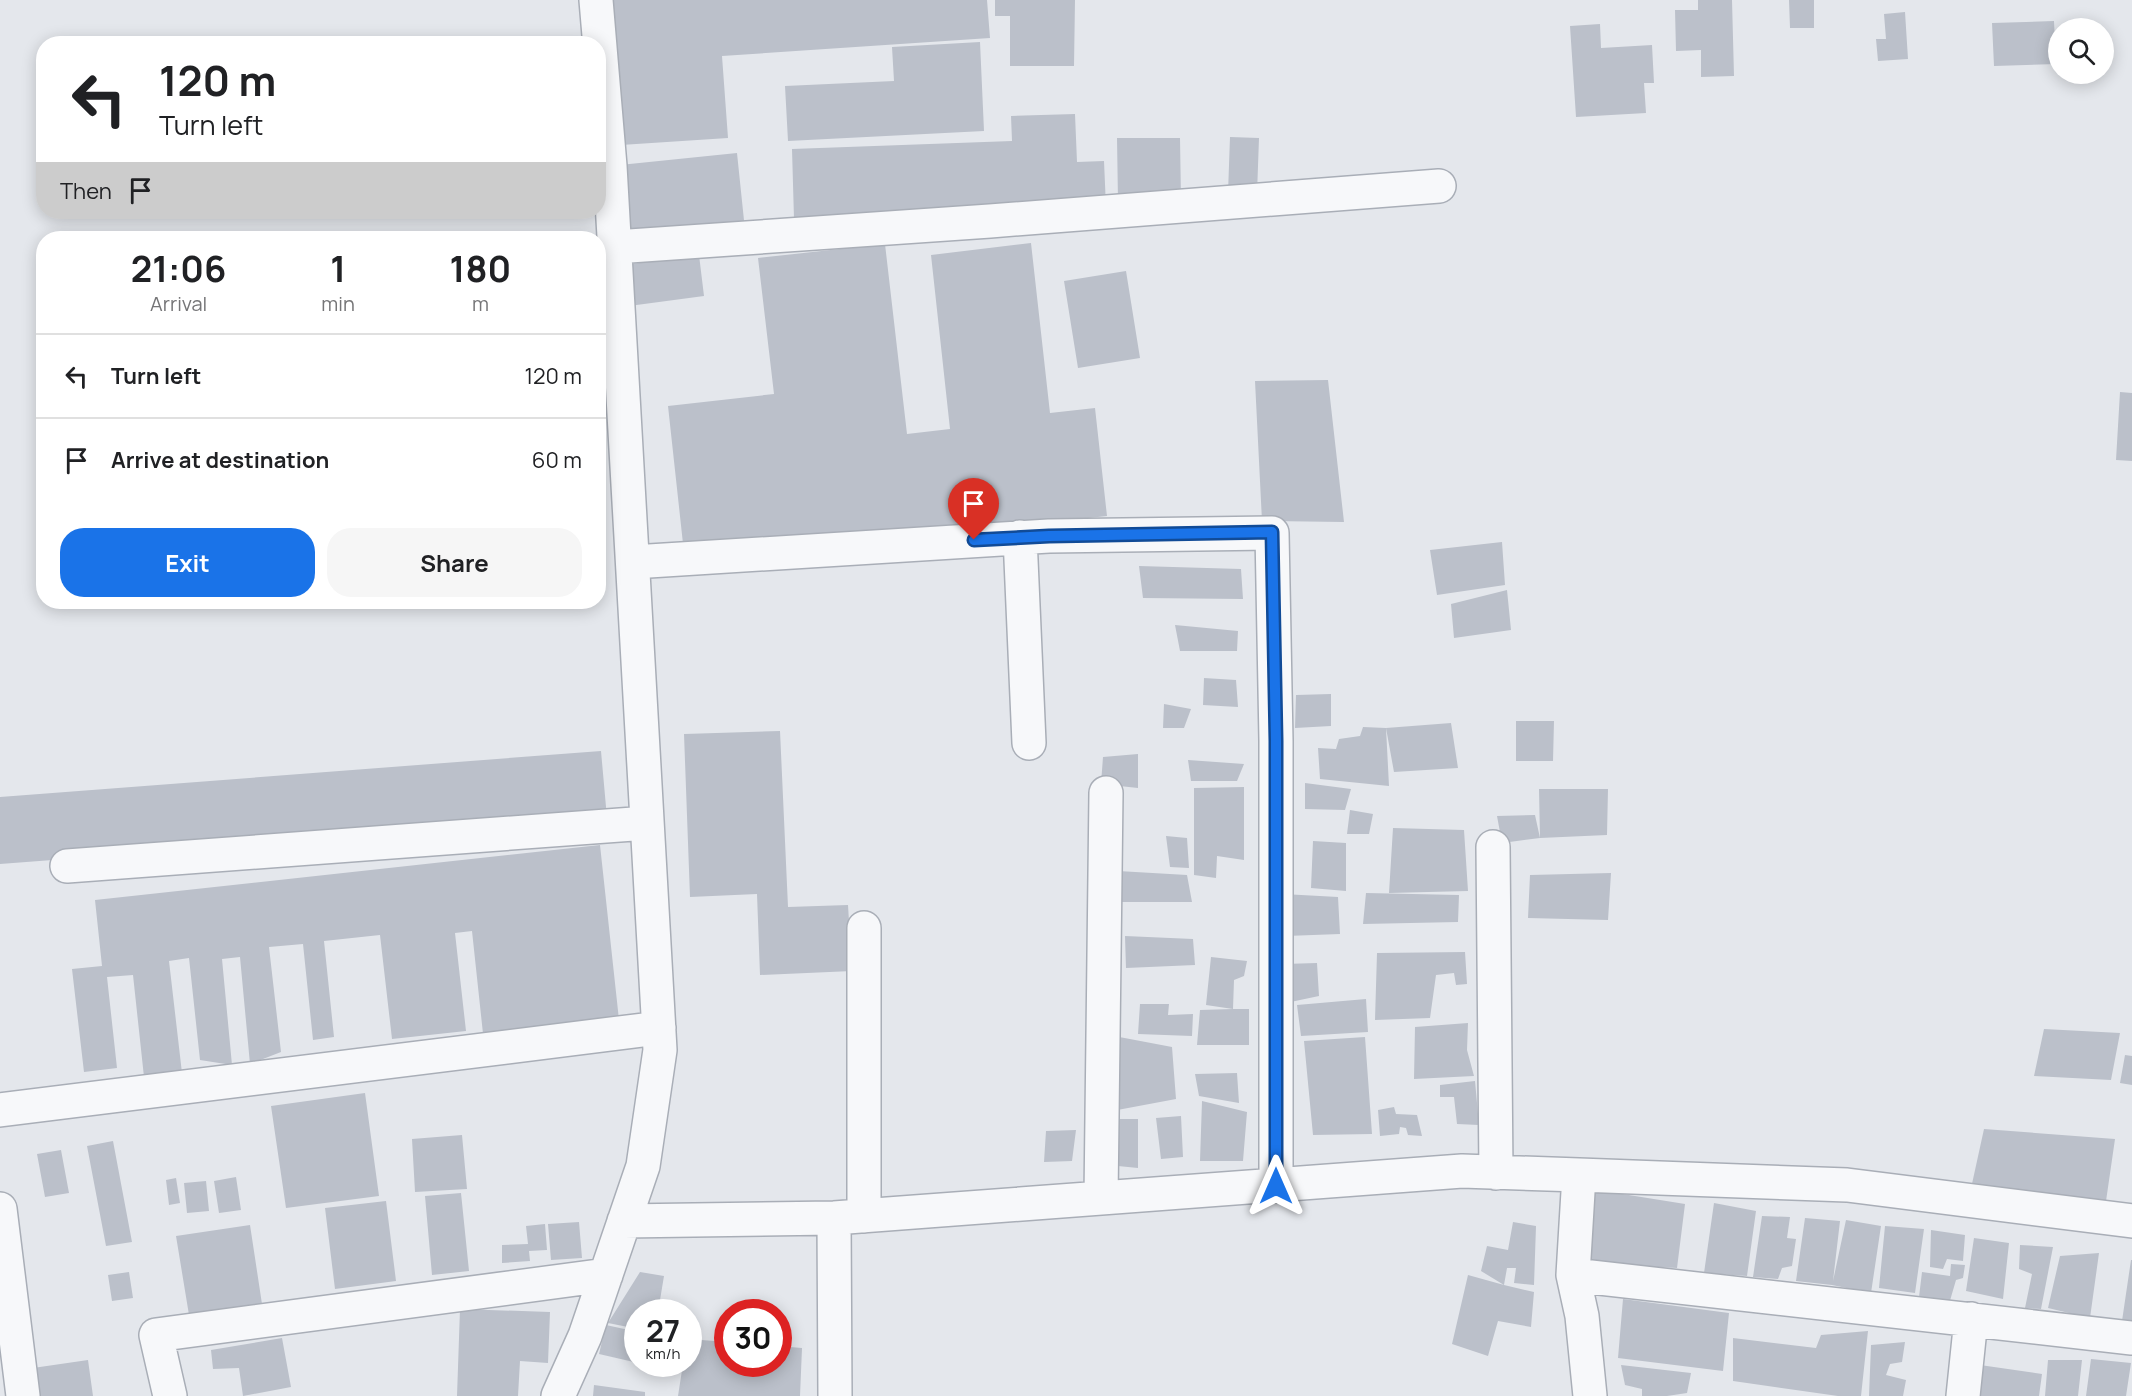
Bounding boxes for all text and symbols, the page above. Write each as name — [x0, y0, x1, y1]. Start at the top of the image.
map controls — [2048, 18, 2114, 84]
button: search — [2048, 18, 2114, 84]
text: 120 m — [159, 51, 276, 109]
icon: left — [60, 60, 138, 138]
text: Turn left — [159, 106, 263, 143]
icon: arrive — [124, 174, 157, 207]
text: Then — [60, 176, 112, 206]
text: 21:06 — [131, 244, 226, 293]
text: 1 — [330, 244, 346, 293]
text: 180 — [450, 244, 511, 293]
text: Arrival — [150, 290, 207, 317]
text: min — [321, 290, 355, 317]
text: m — [472, 290, 489, 317]
icon: left — [60, 360, 93, 393]
text: Turn left — [111, 361, 201, 391]
text: 120 m — [524, 361, 582, 391]
icon: arrive — [60, 444, 93, 477]
text: Arrive at destination — [111, 445, 329, 475]
text: 60 m — [532, 445, 582, 475]
pin — [948, 478, 999, 540]
icon: arrive — [957, 487, 990, 520]
button: Exit — [60, 528, 315, 597]
button: Share — [327, 528, 582, 597]
position arrow — [1244, 1154, 1308, 1218]
speed limit sign: 30 — [714, 1299, 792, 1377]
text: 27 — [646, 1310, 680, 1351]
text: km/h — [646, 1343, 680, 1364]

